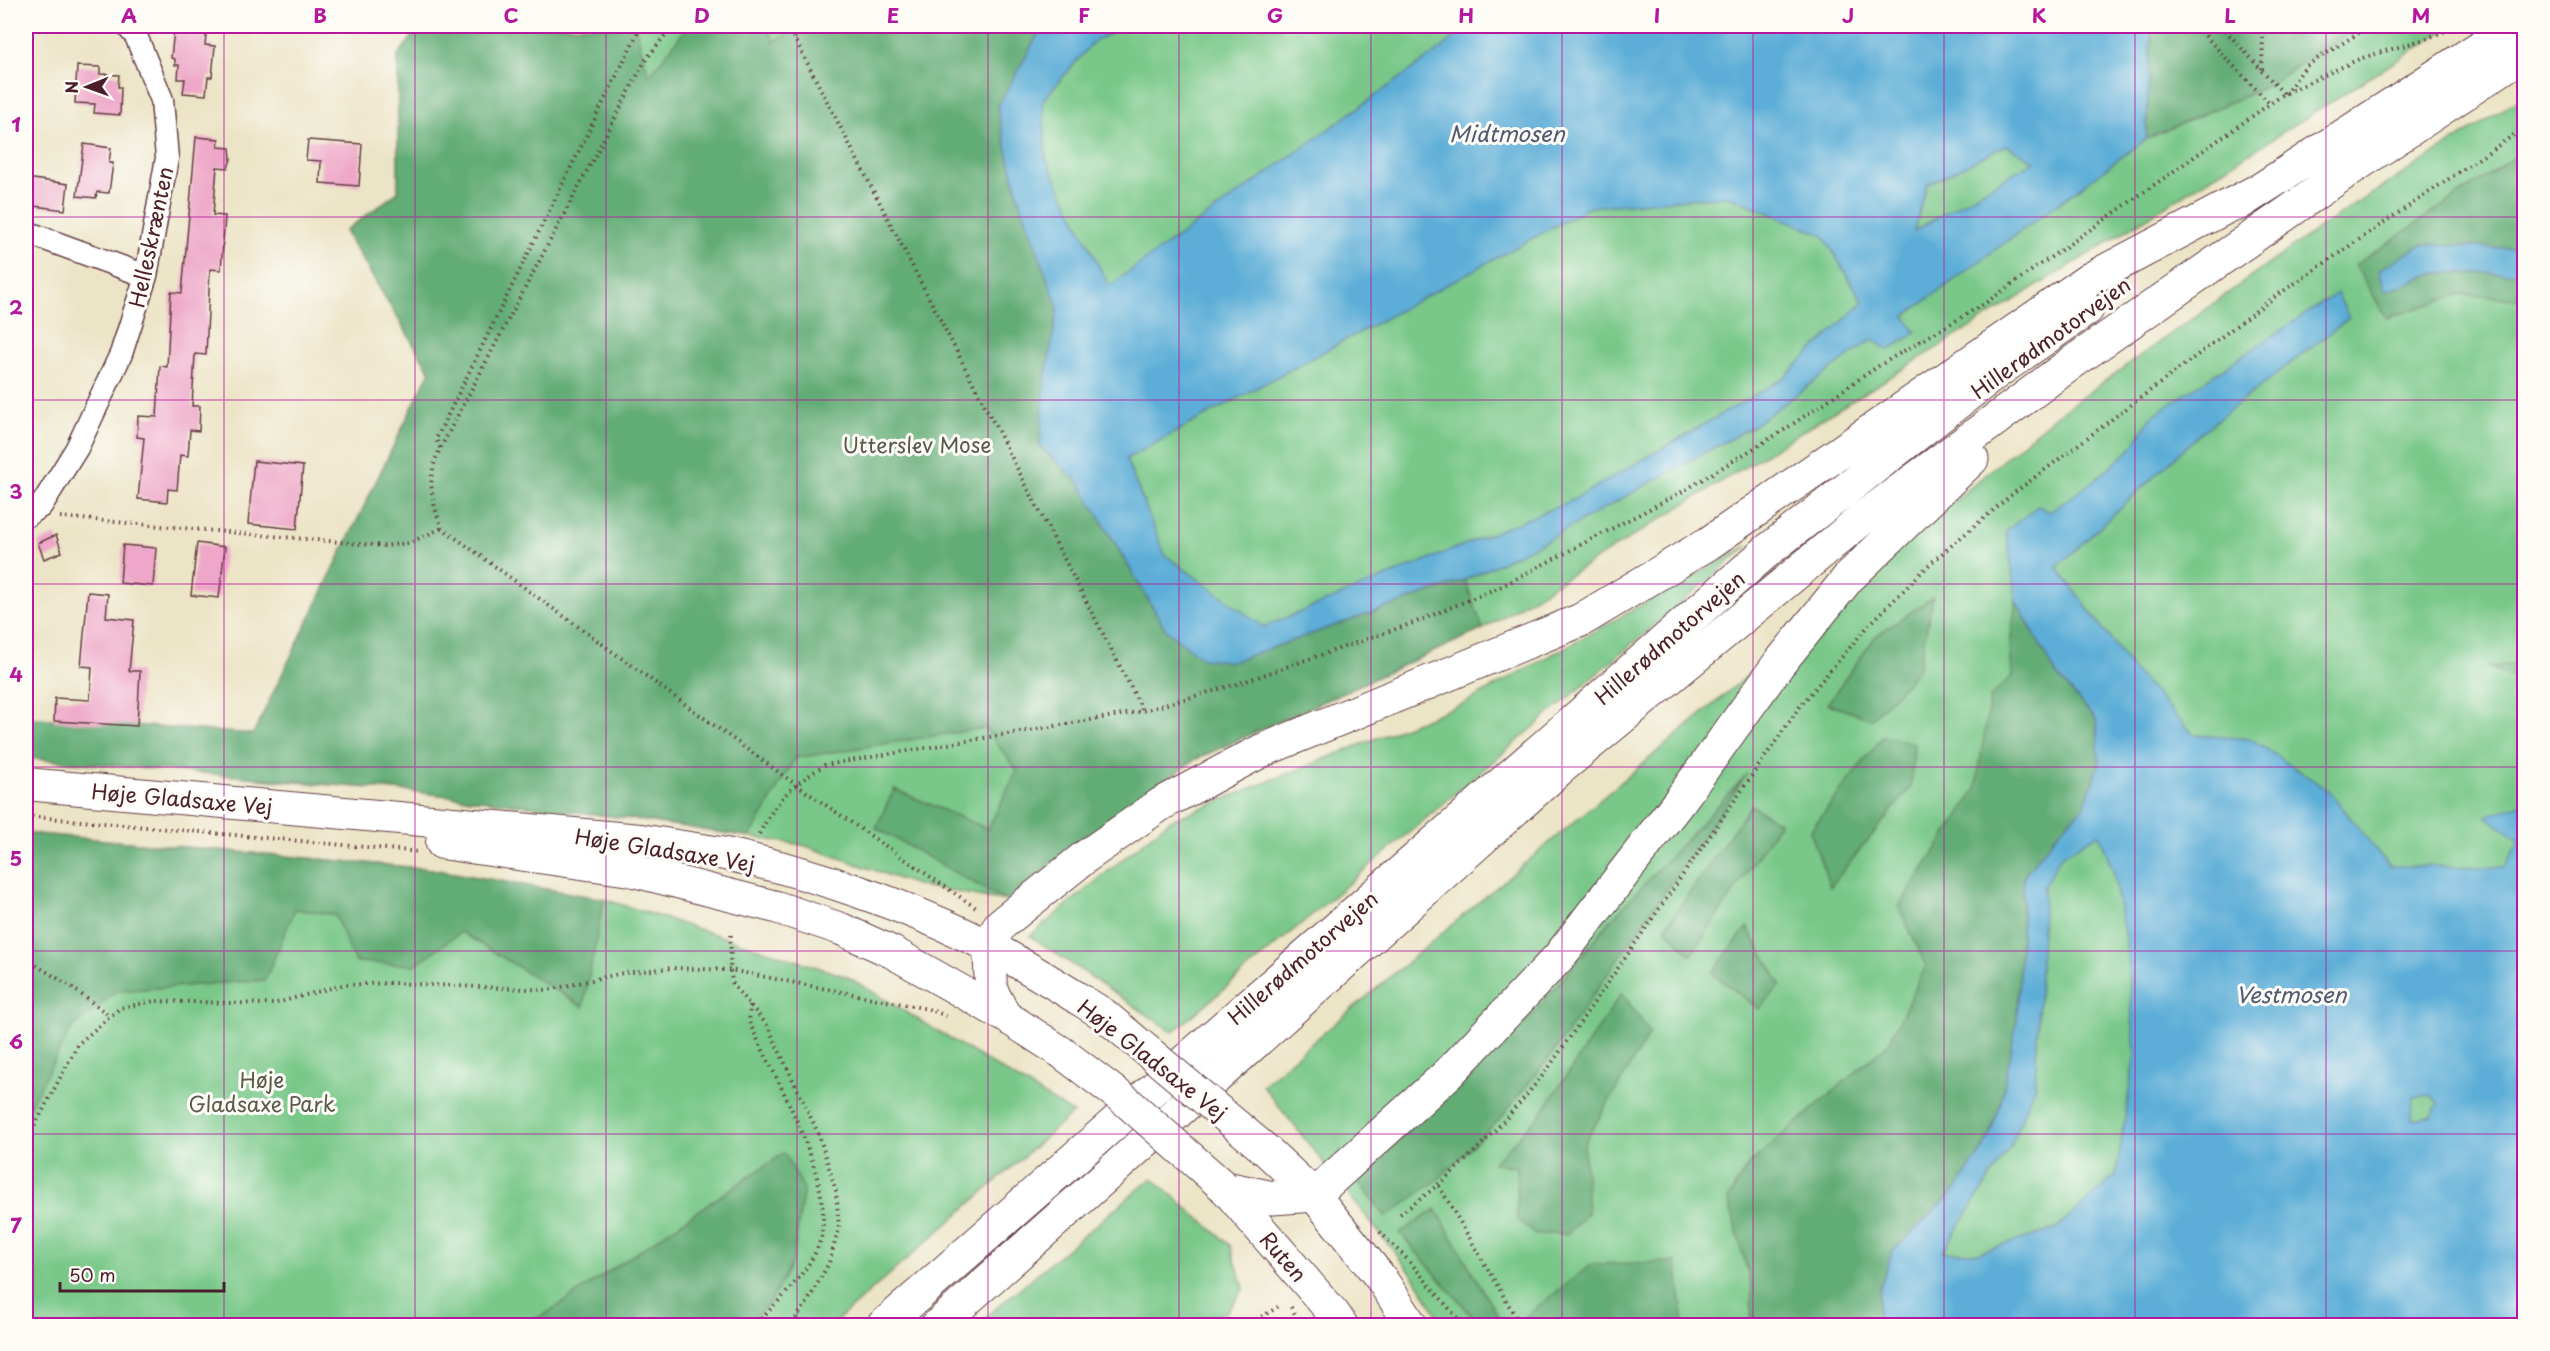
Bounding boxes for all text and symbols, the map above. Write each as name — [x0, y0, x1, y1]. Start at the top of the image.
text: A — [121, 0, 137, 30]
text: B — [313, 0, 327, 30]
text: C — [503, 0, 519, 30]
text: D — [694, 0, 710, 30]
text: E — [887, 0, 899, 30]
text: F — [1078, 0, 1090, 30]
text: G — [1267, 0, 1283, 30]
text: H — [1458, 0, 1474, 30]
text: I — [1654, 0, 1660, 30]
text: J — [1842, 0, 1854, 30]
text: K — [2032, 0, 2047, 30]
text: L — [2224, 0, 2236, 30]
text: M — [2412, 0, 2430, 30]
north arrow — [57, 57, 117, 117]
text: N — [59, 81, 83, 94]
text: 1 — [11, 109, 21, 139]
water label: Midtmosen — [1449, 116, 1567, 149]
street label: Helleskrænten — [119, 163, 181, 311]
street label: Hillerødmotorvejen — [1963, 268, 2137, 406]
text: 2 — [9, 292, 23, 322]
park label: Utterslev Mose — [842, 428, 992, 460]
text: 3 — [9, 476, 23, 506]
street label: Hillerødmotorvejen — [1587, 562, 1751, 712]
text: 4 — [9, 659, 23, 689]
street label: Høje Gladsaxe Vej — [90, 774, 274, 822]
street label: Høje Gladsaxe Vej — [573, 819, 757, 879]
text: 5 — [10, 843, 22, 873]
street label: Hillerødmotorvejen — [1220, 882, 1384, 1032]
water label: Vestmosen — [2235, 977, 2348, 1010]
street label: Høje Gladsaxe Vej — [1072, 990, 1234, 1128]
text: 6 — [9, 1026, 23, 1056]
park label: Høje Gladsaxe Park — [189, 1063, 336, 1119]
text: 7 — [10, 1210, 22, 1240]
street label: Ruten — [1253, 1224, 1315, 1288]
scale bar — [60, 1255, 224, 1293]
text: 50 m — [69, 1261, 116, 1288]

